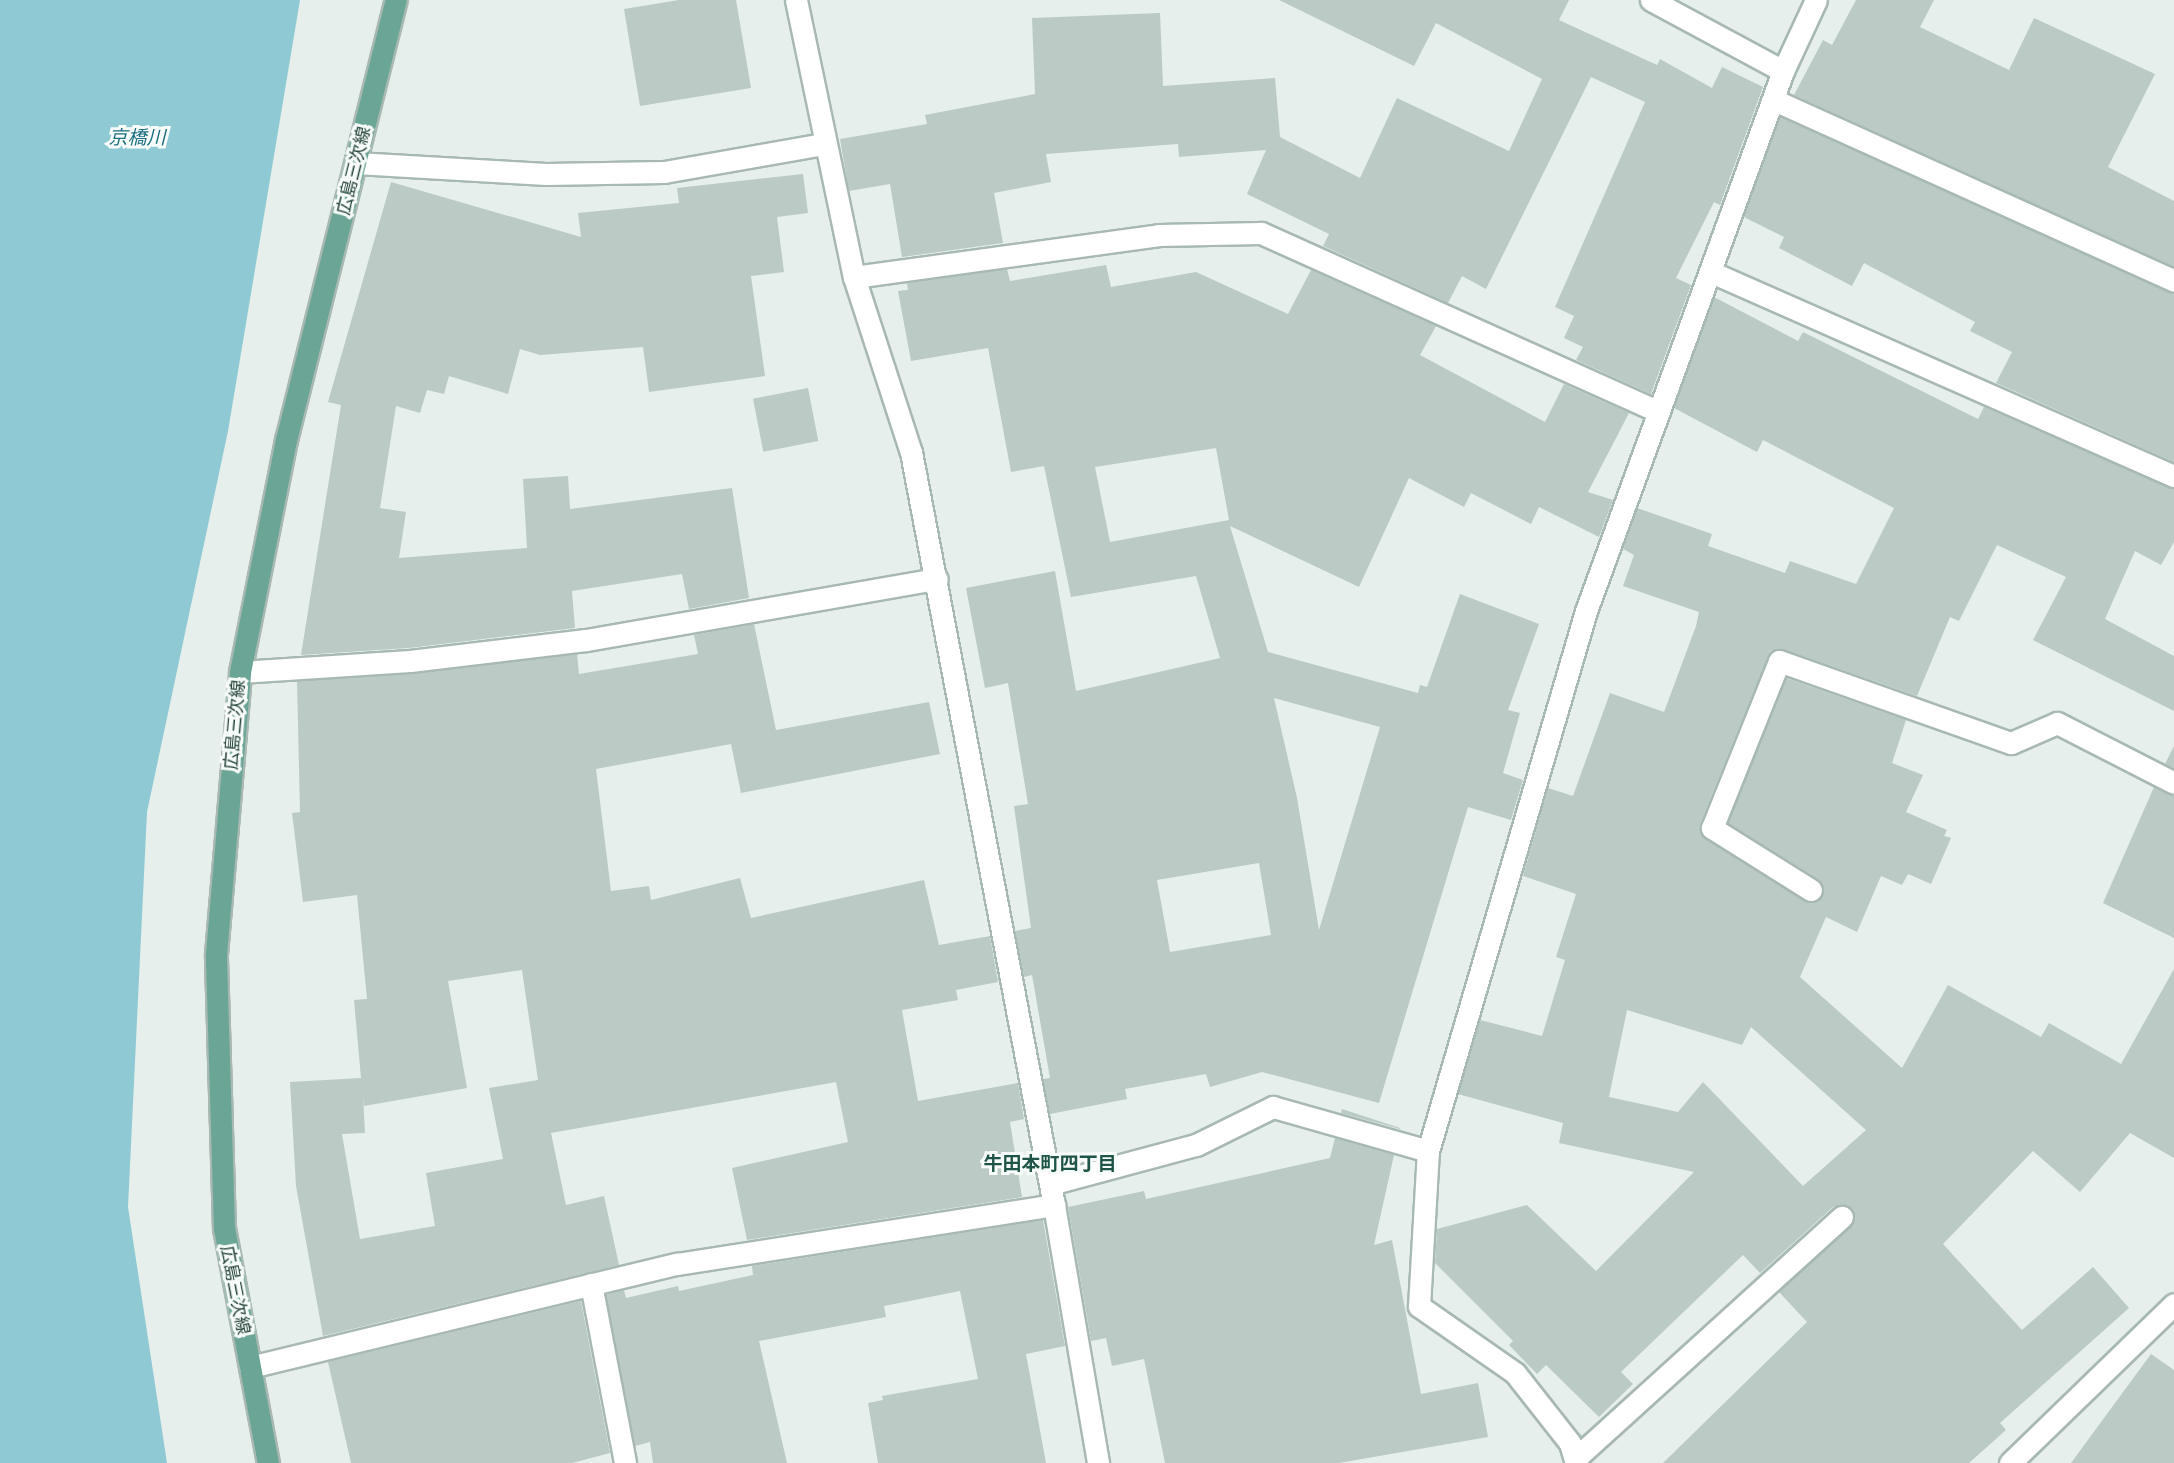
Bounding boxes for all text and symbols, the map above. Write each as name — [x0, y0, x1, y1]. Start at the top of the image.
street label: 広島三次線 — [333, 125, 375, 217]
water label: 京橋川 — [109, 128, 165, 150]
street label: 広島三次線 — [220, 679, 250, 771]
district label: 牛田本町四丁目 — [984, 1154, 1116, 1176]
street label: 広島三次線 — [216, 1244, 254, 1336]

